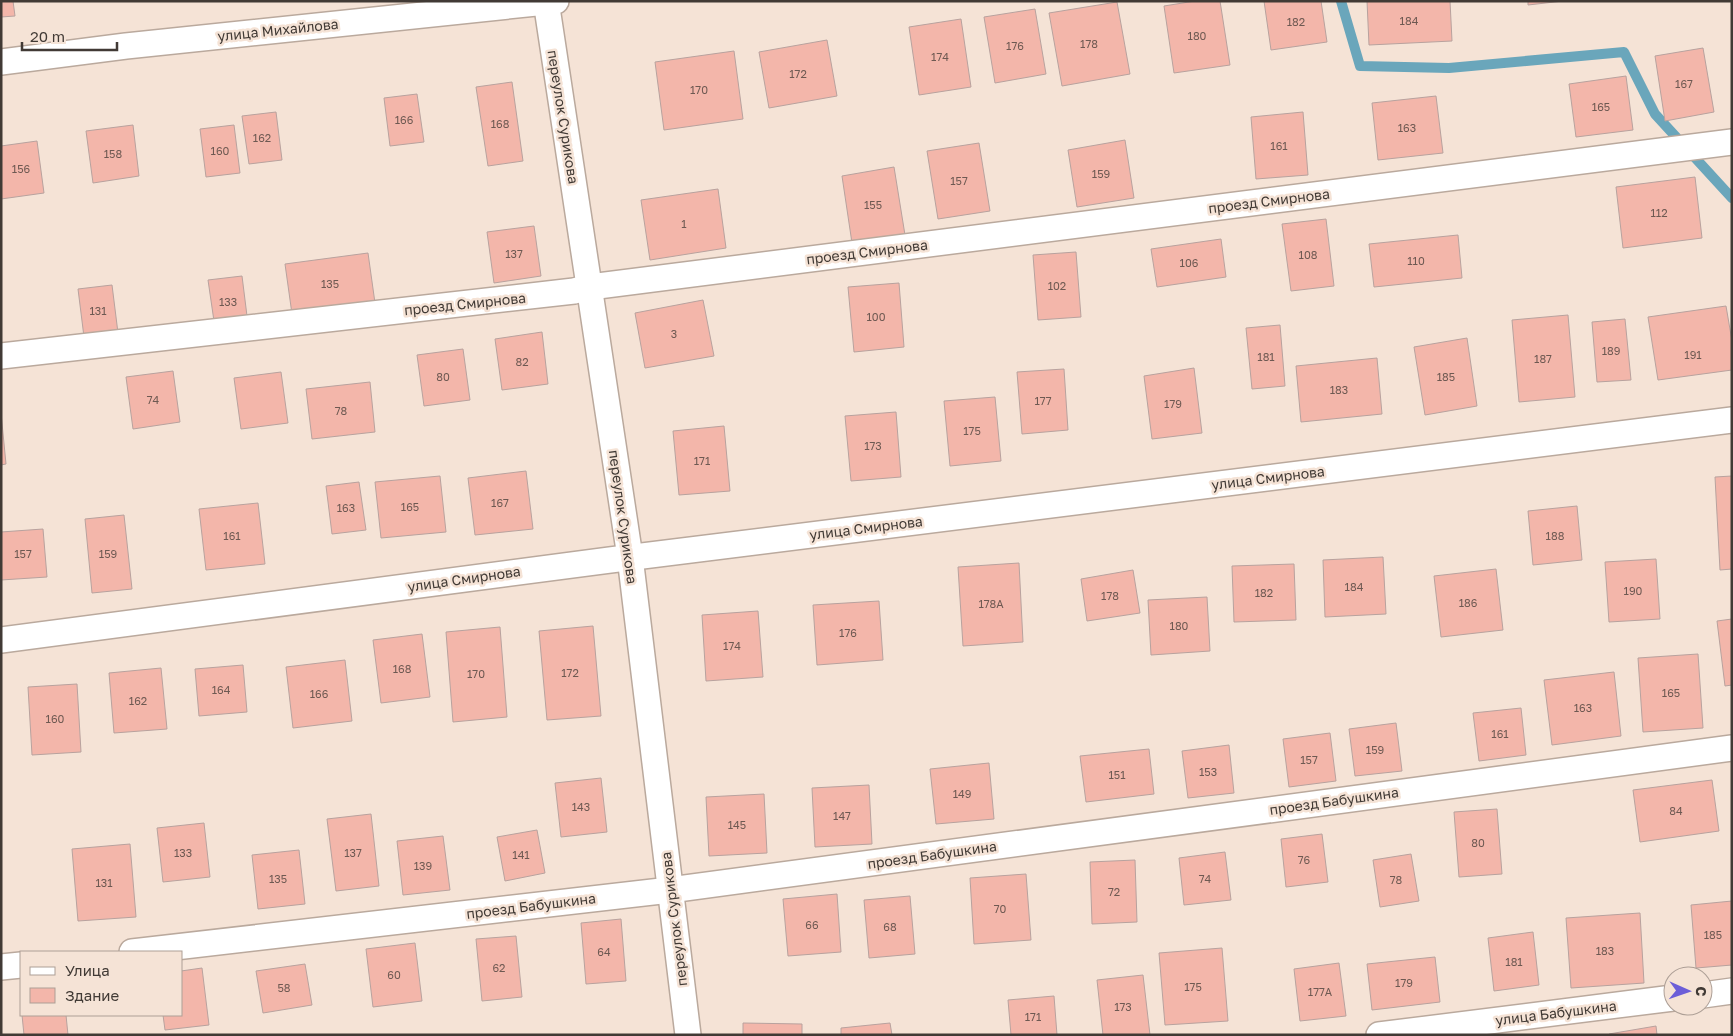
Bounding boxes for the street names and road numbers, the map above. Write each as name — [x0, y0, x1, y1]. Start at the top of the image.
street label: улица Михайлова — [217, 15, 339, 44]
street label: переулок Сурикова — [545, 49, 582, 185]
street label: проезд Смирнова — [1207, 185, 1331, 216]
street label: проезд Смирнова — [805, 236, 929, 267]
street label: проезд Смирнова — [403, 289, 527, 318]
street label: переулок Сурикова — [606, 449, 641, 585]
street label: улица Смирнова — [1210, 462, 1326, 493]
street label: улица Смирнова — [808, 512, 924, 543]
street label: улица Смирнова — [406, 562, 522, 595]
street label: проезд Бабушкина — [1268, 783, 1400, 818]
street label: проезд Бабушкина — [866, 837, 998, 872]
street label: переулок Сурикова — [657, 851, 690, 987]
street label: проезд Бабушкина — [465, 889, 597, 922]
street label: улица Бабушкина — [1494, 997, 1618, 1028]

